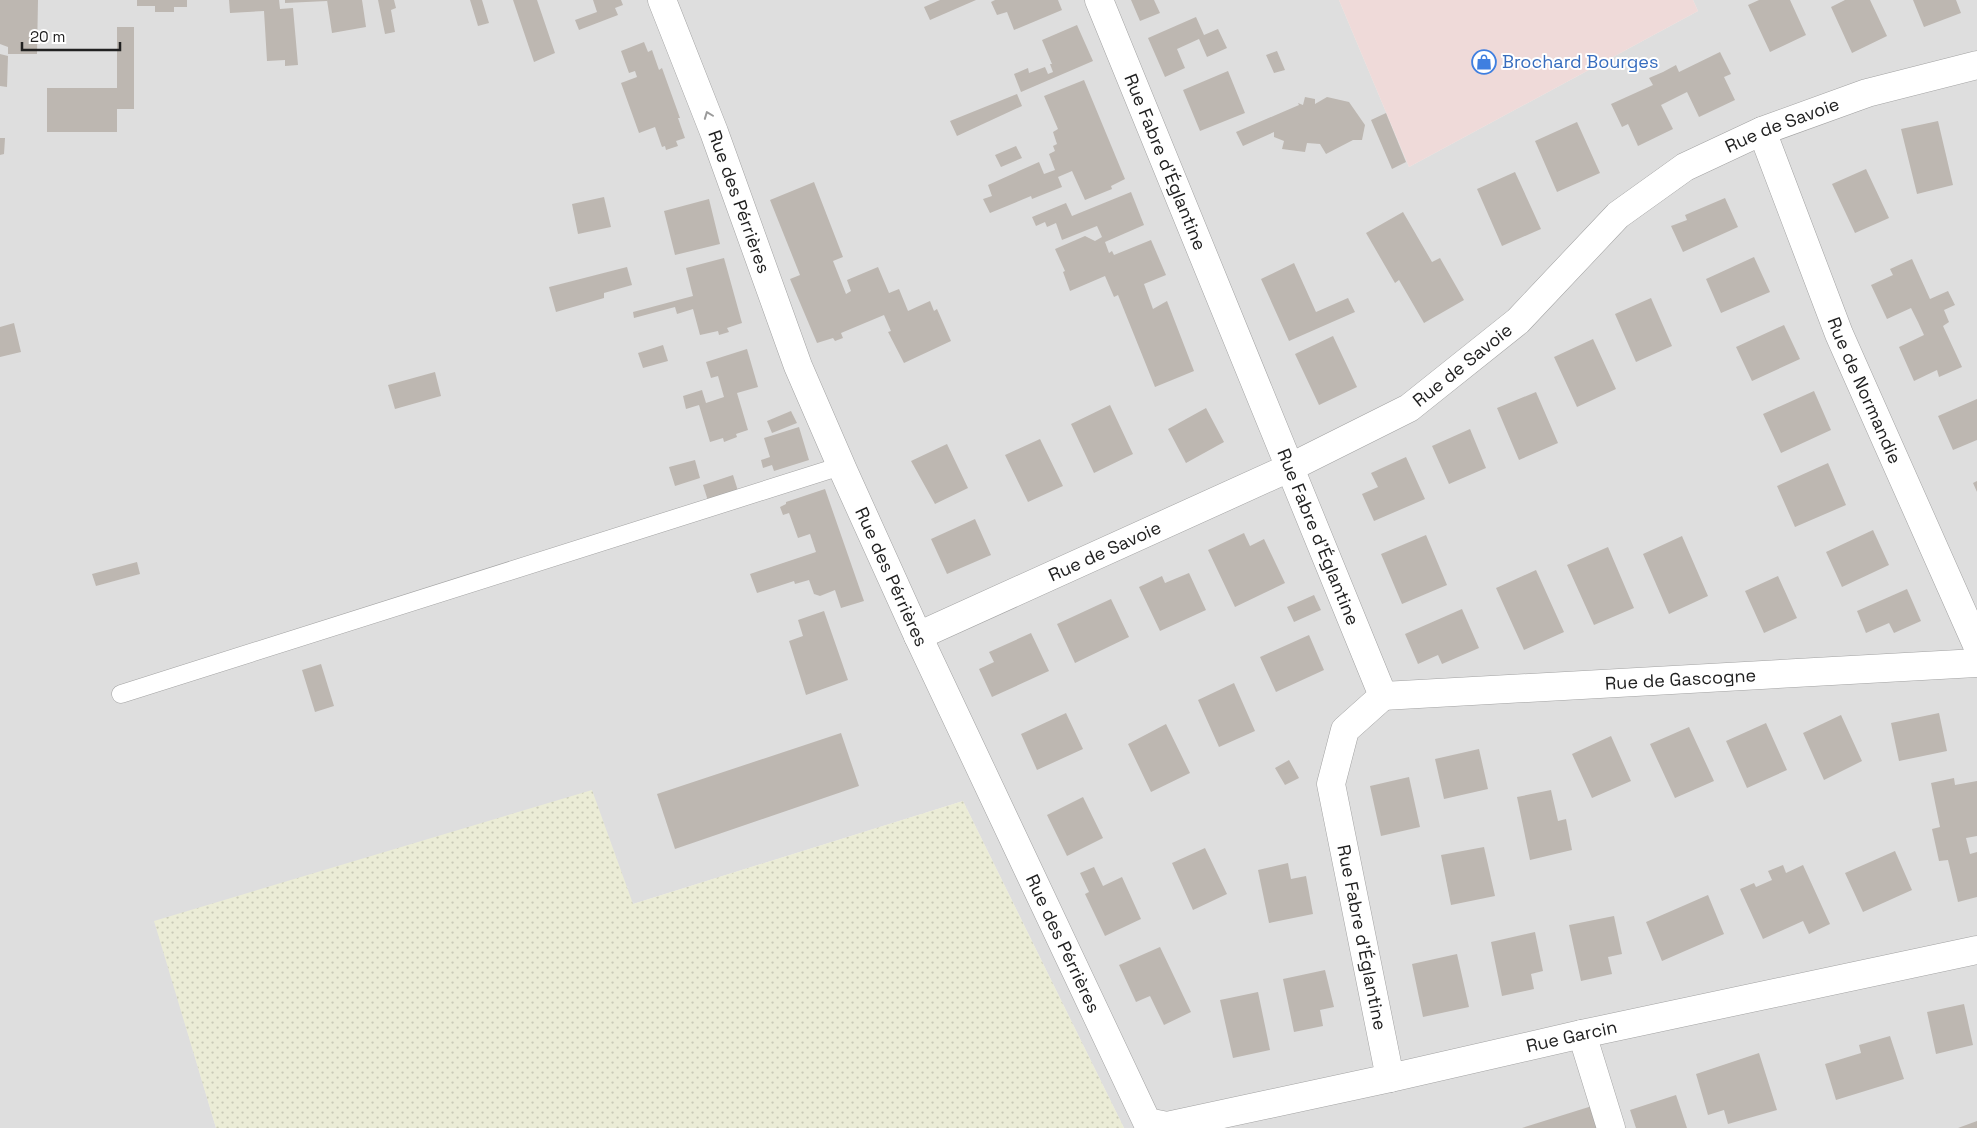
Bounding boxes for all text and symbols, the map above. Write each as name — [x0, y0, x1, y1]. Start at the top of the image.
scale bar — [22, 20, 120, 52]
text: 20 m — [30, 27, 65, 46]
shop icon: Brochard Bourges — [1471, 49, 1497, 75]
place label: Brochard Bourges — [1502, 50, 1659, 73]
street label: Rue Fabre d'Églantine — [1119, 70, 1212, 254]
street label: Rue de Savoie — [1721, 92, 1842, 158]
one-way arrow — [703, 111, 714, 120]
street label: Rue des Pérrières — [703, 127, 776, 276]
street label: Rue de Normandie — [1823, 314, 1907, 467]
street label: Rue de Savoie — [1408, 318, 1517, 412]
street label: Rue Fabre d'Églantine — [1272, 445, 1365, 629]
street label: Rue des Pérrières — [850, 503, 933, 650]
street label: Rue de Savoie — [1045, 516, 1164, 586]
street label: Rue de Gascogne — [1604, 663, 1757, 695]
street label: Rue Fabre d'Églantine — [1332, 843, 1392, 1032]
street label: Rue des Pérrières — [1021, 870, 1106, 1016]
street label: Rue Garcin — [1524, 1015, 1619, 1057]

